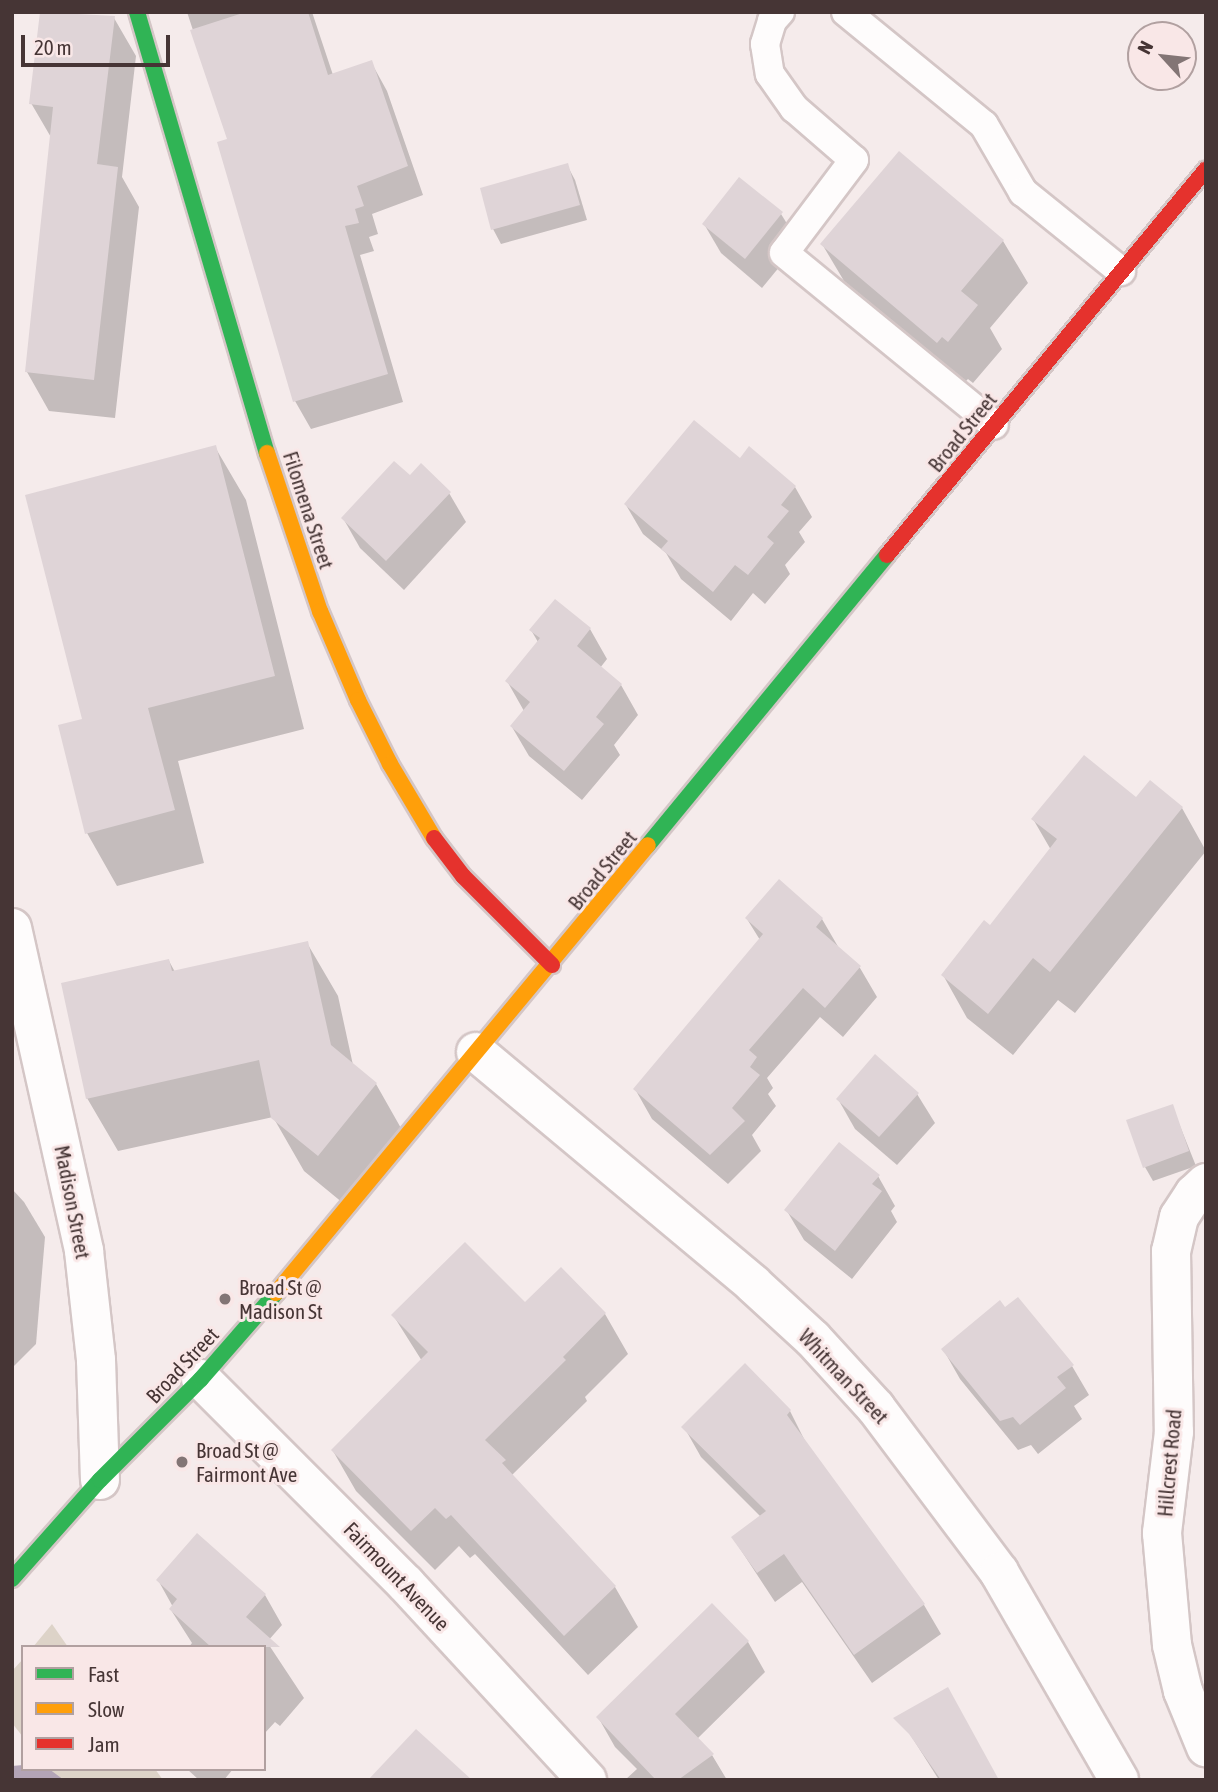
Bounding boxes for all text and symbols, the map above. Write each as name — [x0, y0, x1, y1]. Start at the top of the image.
scale bar — [24, 21, 173, 65]
north arrow — [1127, 21, 1197, 91]
text: 20 m — [34, 35, 72, 59]
text: N — [1133, 37, 1157, 57]
street label: Broad Street — [922, 387, 1002, 477]
street label: Filomena Street — [278, 448, 340, 572]
street label: Broad Street — [562, 825, 642, 915]
street label: Madison Street — [50, 1143, 96, 1261]
place label: Broad St @ Madison St — [239, 1274, 323, 1324]
marker: Broad St @ Madison St — [217, 1291, 233, 1307]
street label: Broad Street — [140, 1322, 224, 1408]
street label: Whitman Street — [794, 1323, 894, 1429]
street label: Hillcrest Road — [1152, 1408, 1186, 1518]
place label: Broad St @ Fairmont Ave — [196, 1437, 297, 1487]
marker: Broad St @ Fairmont Ave — [174, 1454, 190, 1470]
street label: Fairmount Avenue — [339, 1516, 455, 1636]
legend — [21, 1645, 266, 1771]
text: Fast — [88, 1662, 119, 1686]
text: Slow — [88, 1697, 124, 1721]
text: Jam — [88, 1732, 120, 1756]

